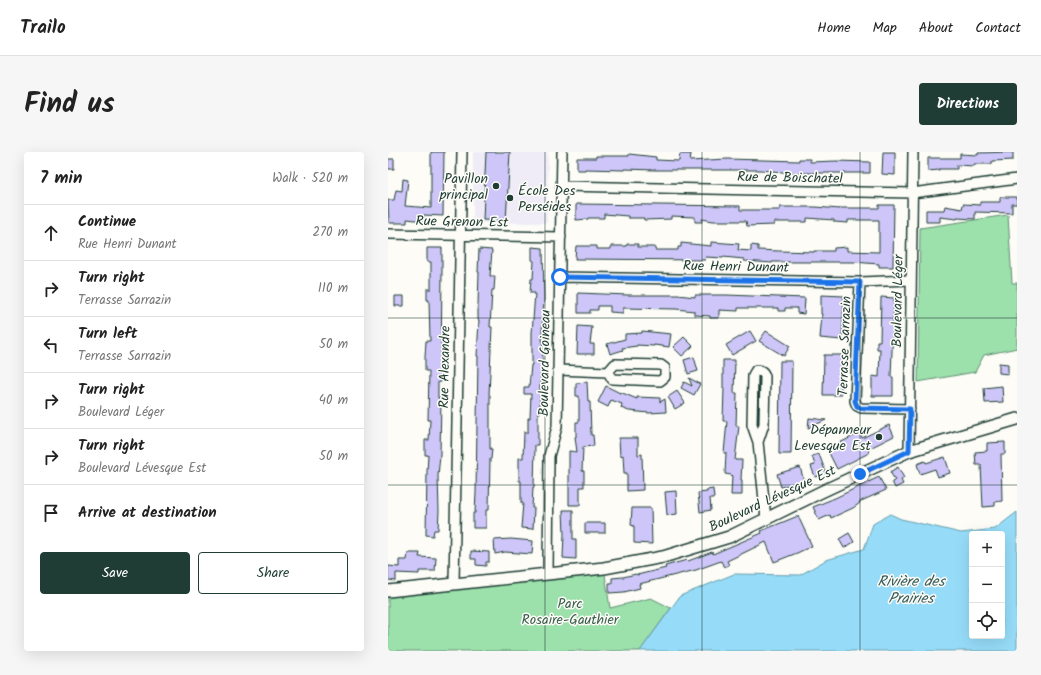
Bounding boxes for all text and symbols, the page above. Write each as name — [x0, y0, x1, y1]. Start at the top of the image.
text: Trailo — [20, 13, 66, 43]
text: Home — [817, 17, 851, 39]
text: Map — [873, 17, 897, 39]
text: About — [919, 17, 953, 39]
text: Contact — [975, 17, 1021, 39]
text: Find us — [24, 82, 115, 127]
button: Directions — [919, 83, 1017, 125]
text: 7 min — [40, 165, 82, 192]
street label: Rue de Boischatel — [737, 166, 844, 190]
text: Walk · 520 m — [272, 168, 348, 189]
place label: Pavillon principal — [439, 168, 489, 206]
place label: École Des Perséides — [518, 180, 575, 218]
marker: Pavillon principal — [491, 181, 501, 191]
marker: École Des Perséides — [505, 193, 515, 203]
text: Continue — [78, 210, 136, 234]
street label: Rue Grenon Est — [415, 210, 509, 234]
icon: ahead — [40, 222, 62, 244]
text: 270 m — [312, 222, 348, 243]
text: Rue Henri Dunant — [78, 234, 177, 255]
street label: Boulevard Léger — [886, 253, 910, 348]
street label: Rue Henri Dunant — [683, 255, 790, 279]
text: Turn right — [78, 266, 145, 290]
route start — [551, 268, 569, 286]
icon: right — [40, 278, 62, 300]
text: 110 m — [318, 278, 348, 299]
text: Terrasse Sarrazin — [78, 290, 171, 311]
street label: Terrasse Sarrazin — [832, 296, 858, 397]
street label: Boulevard Goineau — [533, 309, 557, 417]
text: Turn left — [78, 322, 138, 346]
street label: Rue Alexandre — [433, 325, 457, 409]
icon: left — [40, 334, 62, 356]
text: 50 m — [319, 334, 348, 355]
text: Terrasse Sarrazin — [78, 346, 171, 367]
text: Turn right — [78, 378, 145, 402]
icon: right — [40, 390, 62, 412]
text: 40 m — [319, 390, 348, 411]
text: Boulevard Léger — [78, 402, 164, 423]
place label: Dépanneur Levesque Est — [794, 419, 872, 457]
marker: Dépanneur Levesque Est — [874, 432, 884, 442]
text: Turn right — [78, 434, 145, 458]
icon: right — [40, 446, 62, 468]
text: 50 m — [319, 446, 348, 467]
text: Boulevard Lévesque Est — [78, 458, 206, 479]
street label: Boulevard Lévesque Est — [705, 459, 840, 538]
route end — [851, 465, 869, 483]
text: Arrive at destination — [78, 501, 217, 525]
icon: arrive — [40, 502, 62, 524]
map controls — [969, 531, 1005, 639]
button: + — [969, 531, 1005, 567]
button: Save — [40, 552, 190, 594]
button: Share — [198, 552, 348, 594]
button: − — [969, 567, 1005, 603]
water label: Rivière des Prairies — [877, 570, 946, 611]
park label: Parc Rosaire-Gauthier — [522, 593, 620, 631]
button: locate — [969, 603, 1005, 639]

